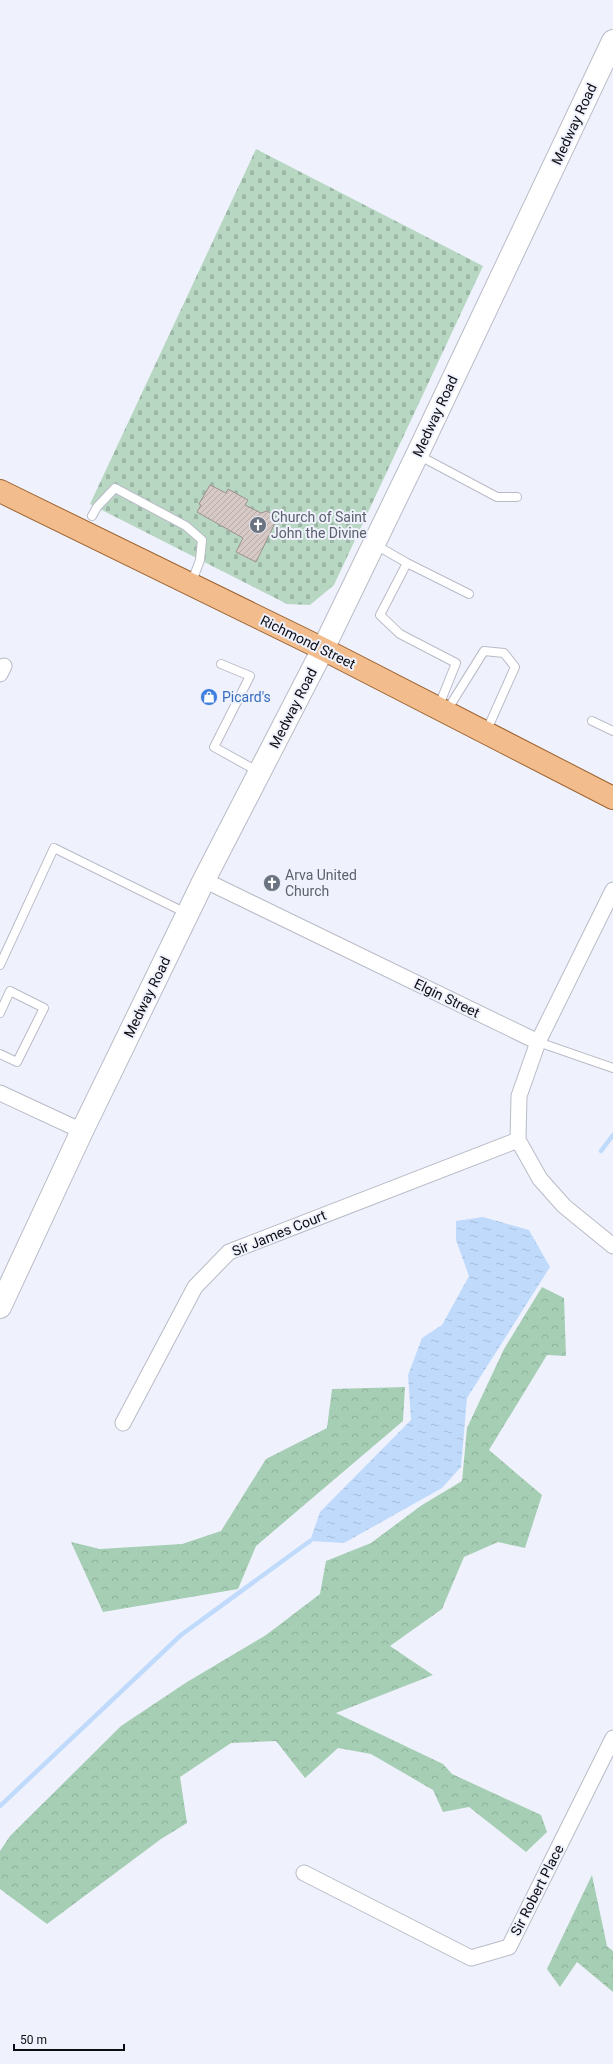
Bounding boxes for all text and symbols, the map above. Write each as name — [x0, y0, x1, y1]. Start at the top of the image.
street label: Medway Road — [548, 81, 600, 167]
street label: Medway Road — [409, 373, 461, 459]
place label: Church of Saint John the Divine — [271, 509, 367, 541]
church icon: Church of Saint John the Divine — [248, 515, 268, 535]
street label: Richmond Street — [258, 612, 358, 672]
street label: Medway Road — [266, 665, 320, 751]
shop icon: Picard's — [199, 687, 219, 707]
place label: Picard's — [222, 689, 271, 705]
place label: Arva United Church — [285, 867, 357, 899]
church icon: Arva United Church — [262, 873, 282, 893]
street label: Medway Road — [121, 954, 173, 1040]
street label: Elgin Street — [412, 975, 483, 1021]
street label: Sir James Court — [230, 1207, 329, 1259]
street label: Sir Robert Place — [507, 1842, 567, 1938]
scale bar — [14, 2026, 124, 2052]
text: 50 m — [20, 2033, 47, 2047]

